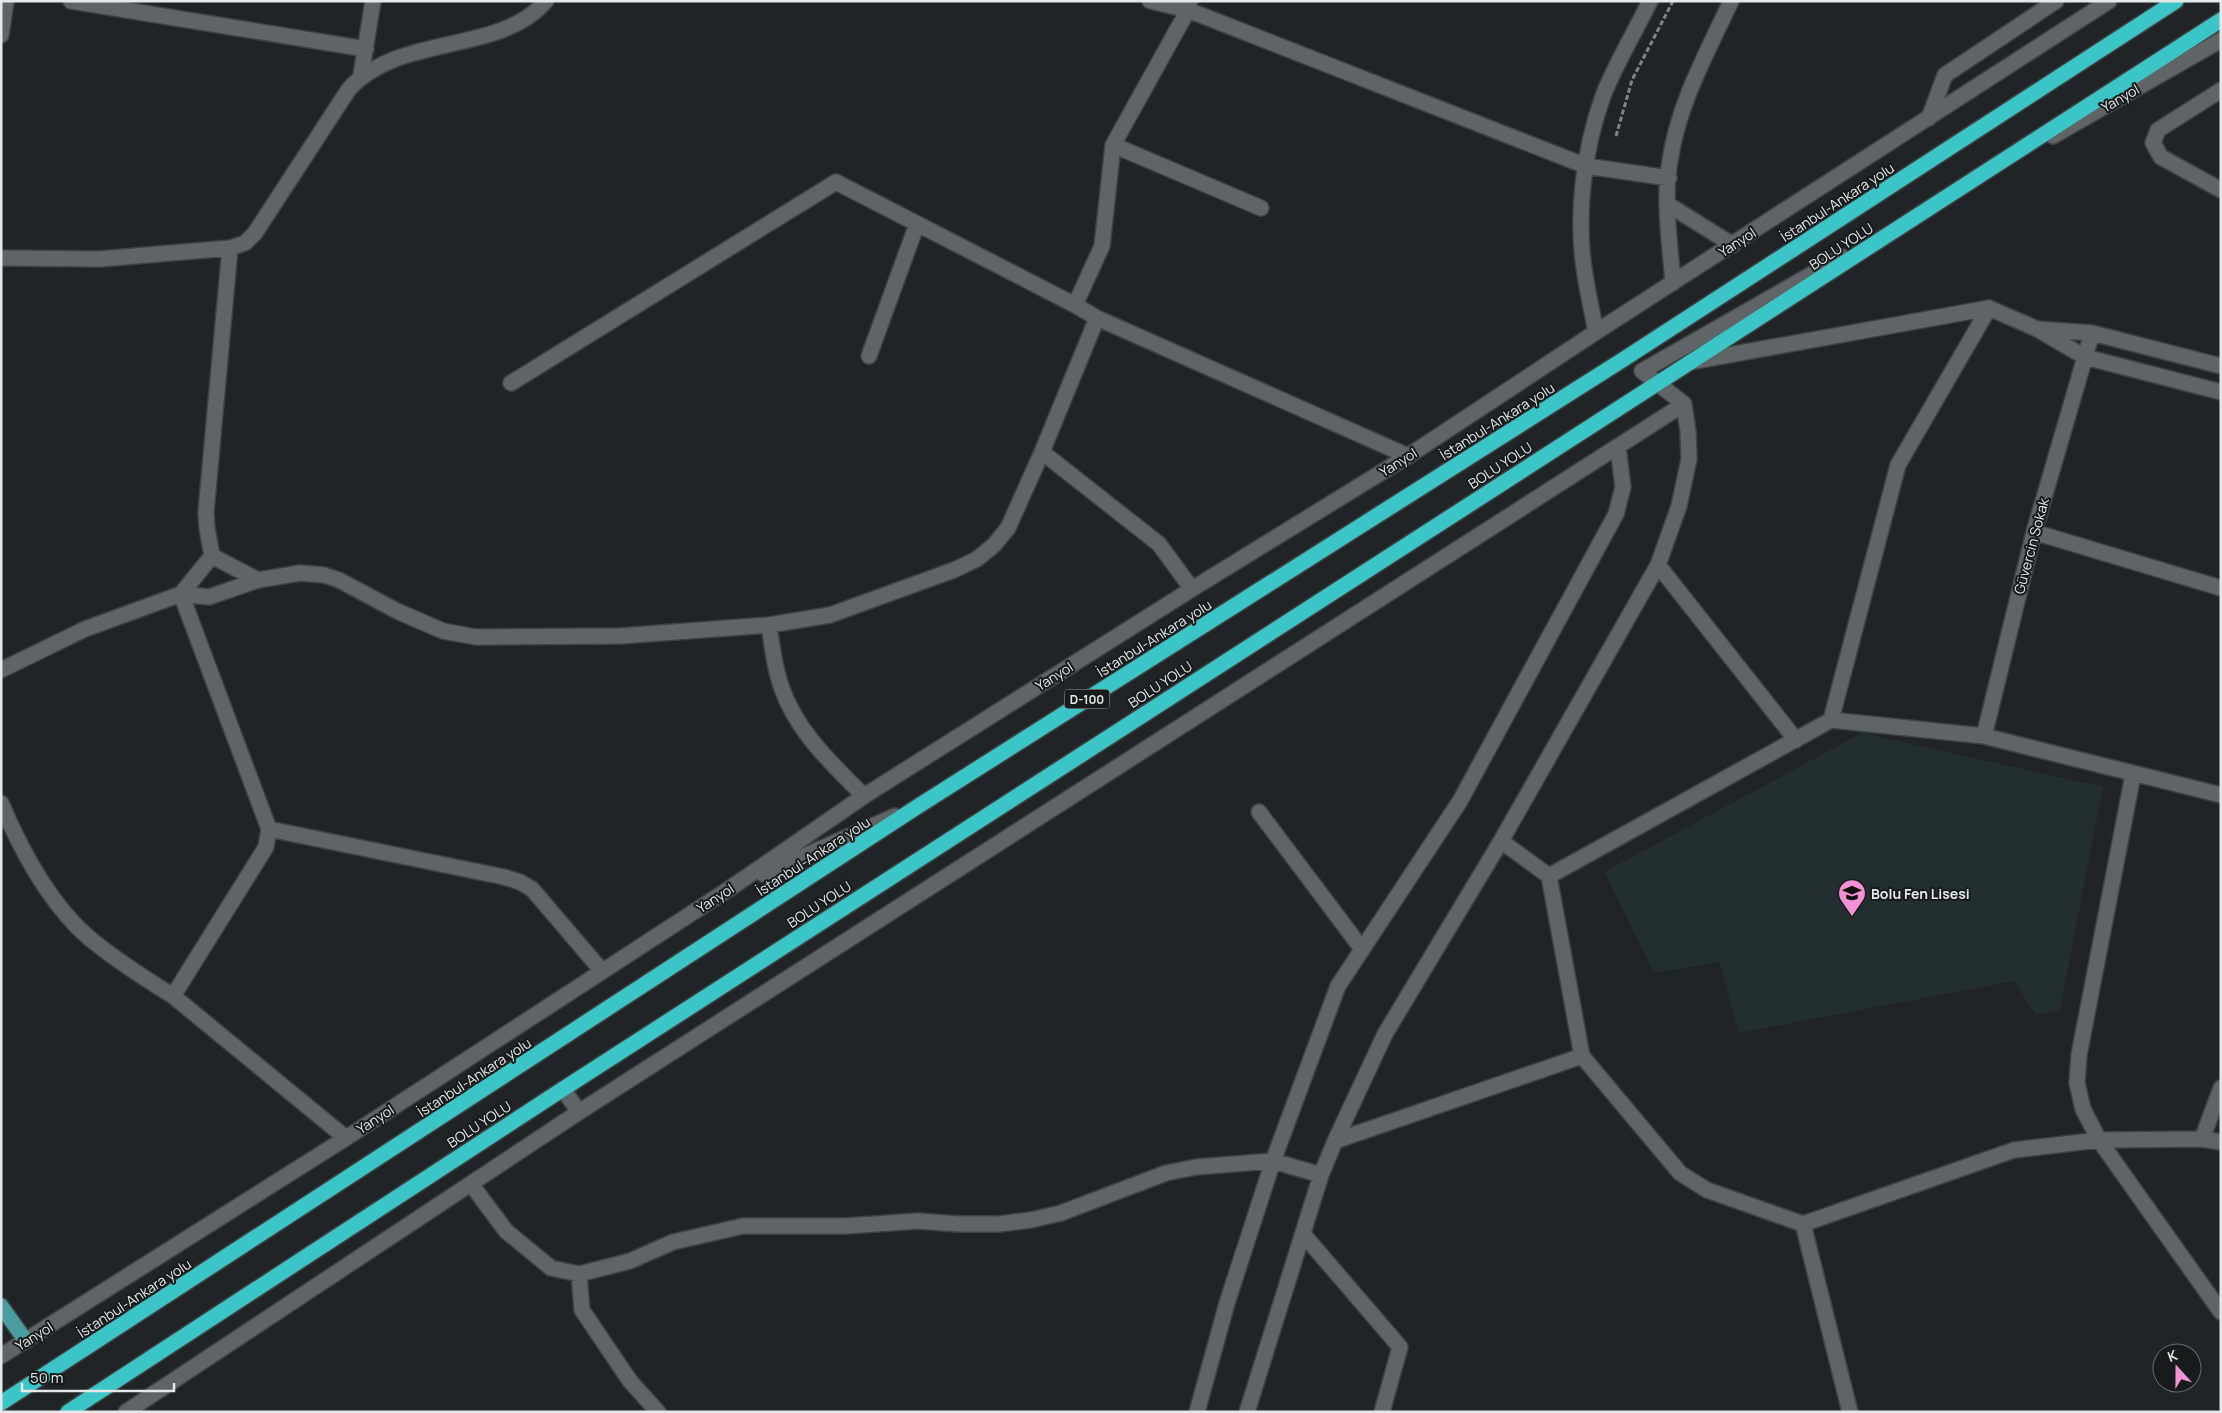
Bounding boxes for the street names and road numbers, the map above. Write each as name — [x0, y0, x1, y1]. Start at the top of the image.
street label: Yanyol — [2097, 79, 2143, 117]
street label: İstanbul-Ankara yolu — [1776, 158, 1898, 246]
street label: BOLU YOLU — [1805, 218, 1877, 274]
street label: Yanyol — [1715, 223, 1759, 261]
street label: İstanbul-Ankara yolu — [1436, 378, 1558, 464]
street label: BOLU YOLU — [1464, 437, 1536, 493]
street label: Yanyol — [1376, 443, 1420, 481]
street label: Güvercin Sokak — [2009, 495, 2053, 596]
street label: İstanbul-Ankara yolu — [1093, 595, 1215, 681]
street label: BOLU YOLU — [1124, 656, 1196, 712]
street label: Yanyol — [1032, 657, 1076, 695]
road number: D-100 — [1064, 690, 1110, 709]
street label: İstanbul-Ankara yolu — [752, 812, 874, 900]
street label: BOLU YOLU — [783, 876, 855, 932]
street label: Yanyol — [693, 879, 737, 917]
street label: İstanbul-Ankara yolu — [413, 1033, 535, 1121]
street label: BOLU YOLU — [443, 1096, 515, 1152]
street label: Yanyol — [353, 1100, 397, 1138]
street label: İstanbul-Ankara yolu — [73, 1254, 195, 1342]
street label: Yanyol — [12, 1317, 56, 1355]

